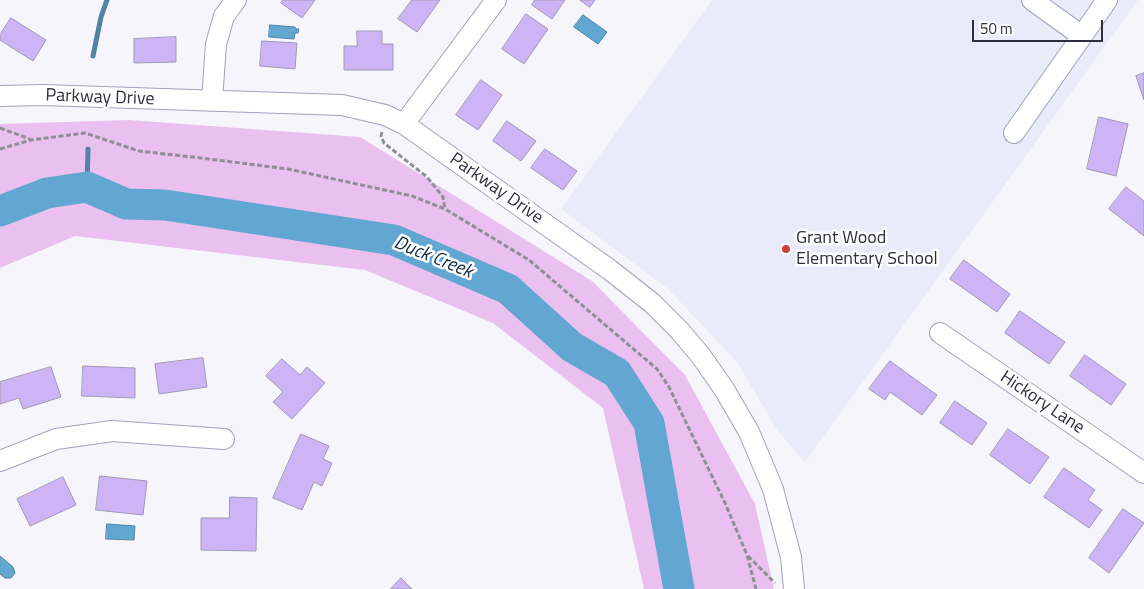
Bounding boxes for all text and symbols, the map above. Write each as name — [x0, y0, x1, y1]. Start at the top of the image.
scale bar — [974, 10, 1105, 42]
text: 50 m — [980, 17, 1013, 40]
street label: Parkway Drive — [45, 85, 155, 111]
street label: Parkway Drive — [445, 149, 547, 229]
place label: Grant Wood Elementary School — [796, 228, 938, 270]
water label: Duck Creek — [390, 232, 476, 284]
marker: Grant Wood Elementary School — [780, 243, 792, 255]
street label: Hickory Lane — [996, 367, 1088, 439]

